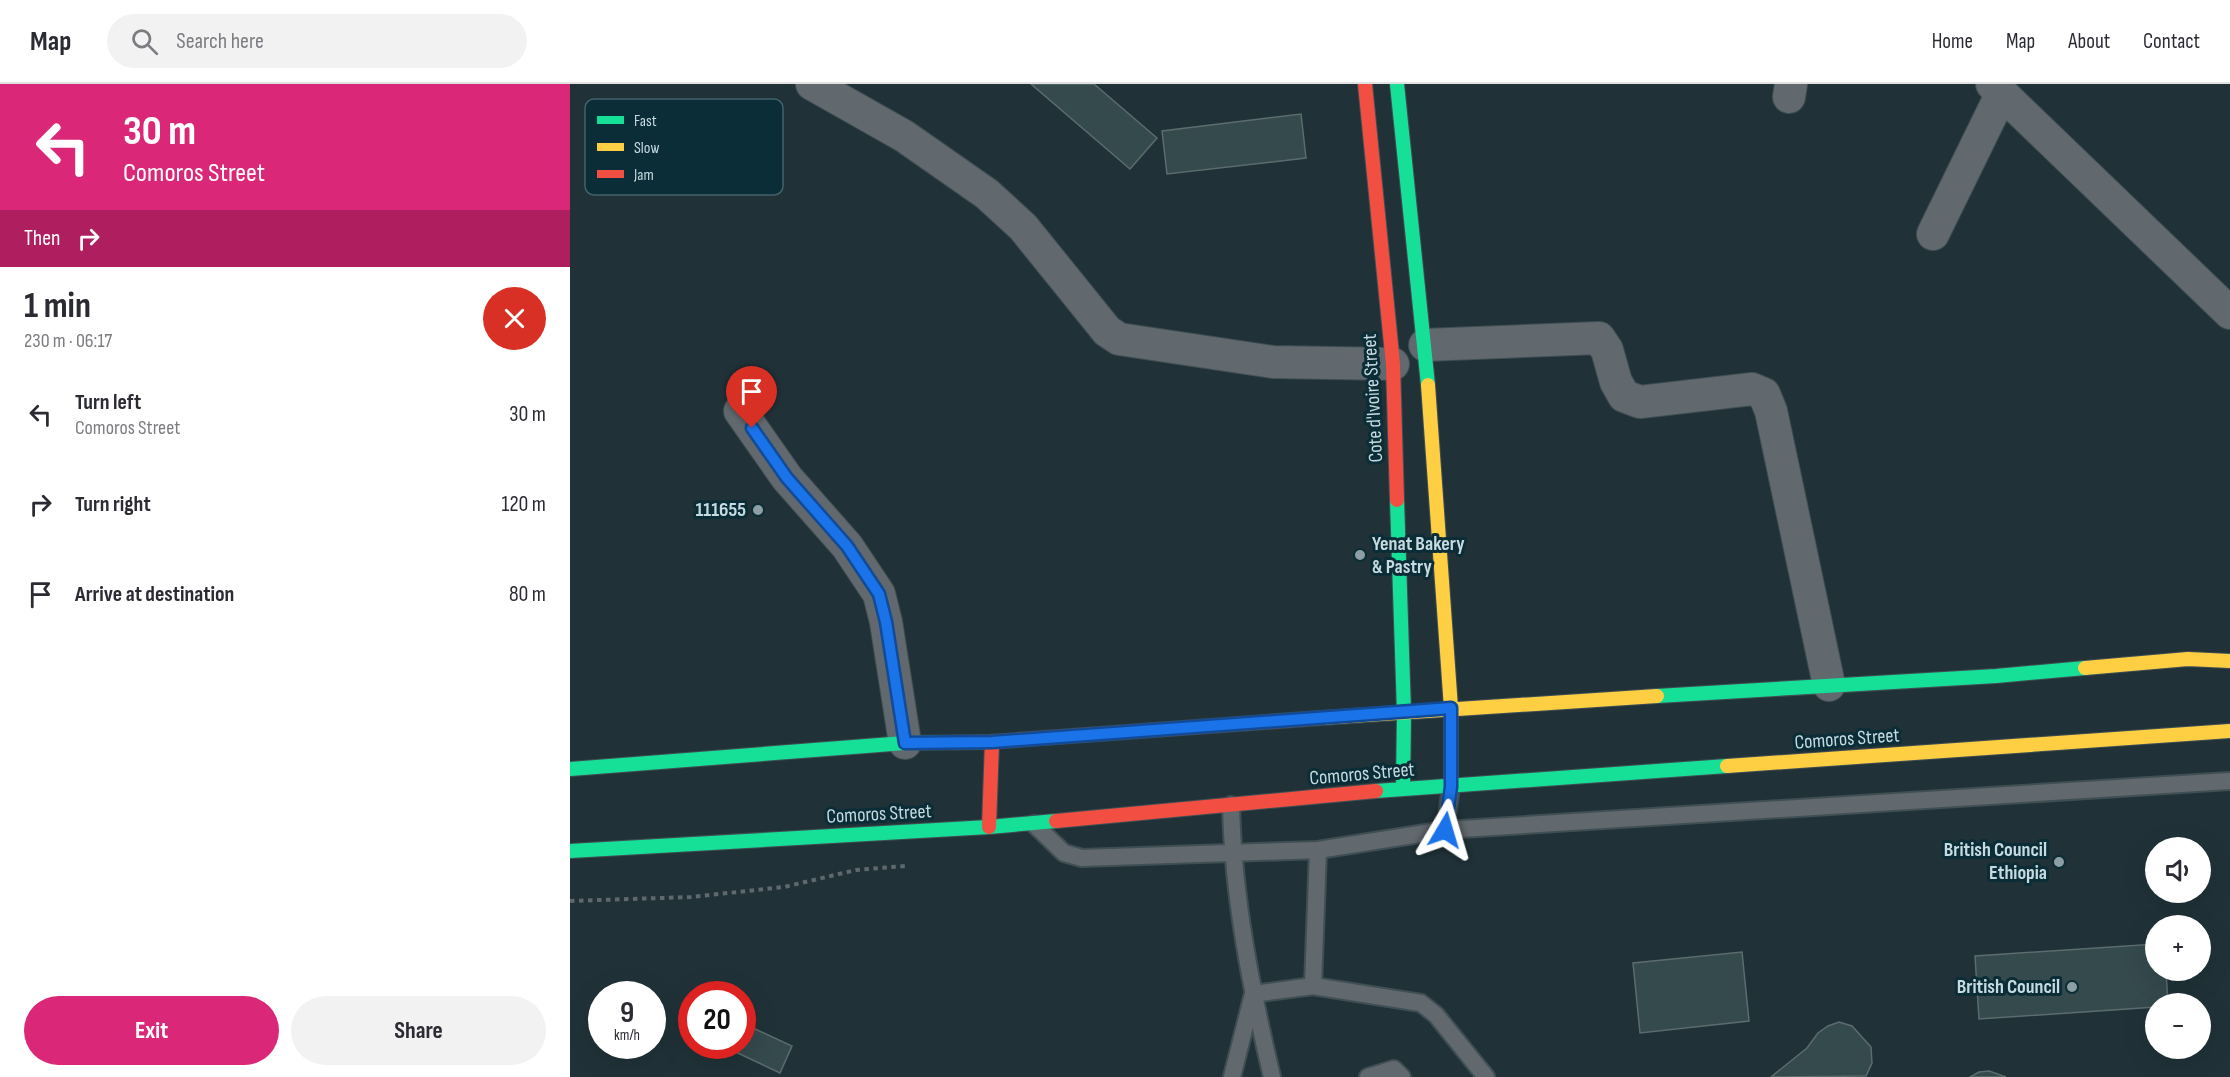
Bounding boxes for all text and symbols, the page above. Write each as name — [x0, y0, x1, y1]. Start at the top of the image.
search box — [107, 14, 527, 68]
text: Map — [30, 25, 71, 58]
icon: search — [128, 25, 161, 58]
text: Search here — [176, 28, 264, 55]
text: Home — [1932, 29, 1973, 54]
text: Map — [2006, 29, 2035, 54]
text: About — [2068, 29, 2110, 54]
text: Contact — [2143, 29, 2200, 54]
legend — [585, 99, 783, 195]
text: 30 m — [123, 106, 196, 157]
icon: left — [24, 108, 102, 186]
text: Fast — [634, 112, 657, 131]
text: Slow — [634, 139, 659, 158]
text: Comoros Street — [123, 157, 265, 189]
text: Jam — [633, 166, 654, 185]
icon: right — [72, 222, 105, 255]
text: Then — [24, 225, 60, 252]
text: 1 min — [24, 285, 91, 328]
button: close — [483, 287, 546, 350]
text: 230 m · 06:17 — [24, 329, 112, 353]
street label: Cote d'Ivoire Street — [1358, 333, 1388, 463]
pin — [726, 366, 777, 428]
icon: arrive — [735, 375, 768, 408]
text: Turn left — [75, 389, 141, 416]
icon: left — [24, 398, 57, 431]
text: 30 m — [509, 401, 546, 428]
text: Comoros Street — [75, 416, 180, 440]
icon: right — [24, 488, 57, 521]
text: Turn right — [75, 491, 151, 518]
text: 120 m — [502, 491, 546, 518]
place label: 111655 — [696, 498, 746, 522]
marker: 111655 — [751, 503, 765, 517]
place label: Yenat Bakery & Pastry — [1372, 532, 1465, 579]
marker: Yenat Bakery & Pastry — [1353, 548, 1367, 562]
icon: arrive — [24, 578, 57, 611]
text: Arrive at destination — [75, 581, 234, 608]
text: 80 m — [509, 581, 546, 608]
street label: Comoros Street — [1794, 723, 1900, 755]
street label: Comoros Street — [1309, 757, 1415, 791]
position arrow — [1413, 798, 1477, 862]
street label: Comoros Street — [826, 799, 932, 829]
map controls — [2145, 837, 2211, 1059]
button: sound — [2145, 837, 2211, 903]
place label: British Council Ethiopia — [1944, 838, 2047, 885]
marker: British Council Ethiopia — [2052, 855, 2066, 869]
button: + — [2145, 915, 2211, 981]
place label: British Council — [1957, 975, 2060, 999]
marker: British Council — [2065, 980, 2079, 994]
speed limit sign: 20 — [678, 981, 756, 1059]
button: − — [2145, 993, 2211, 1059]
text: 9 — [620, 995, 634, 1031]
button: Exit — [24, 996, 279, 1065]
button: Share — [291, 996, 546, 1065]
text: km/h — [614, 1026, 640, 1045]

